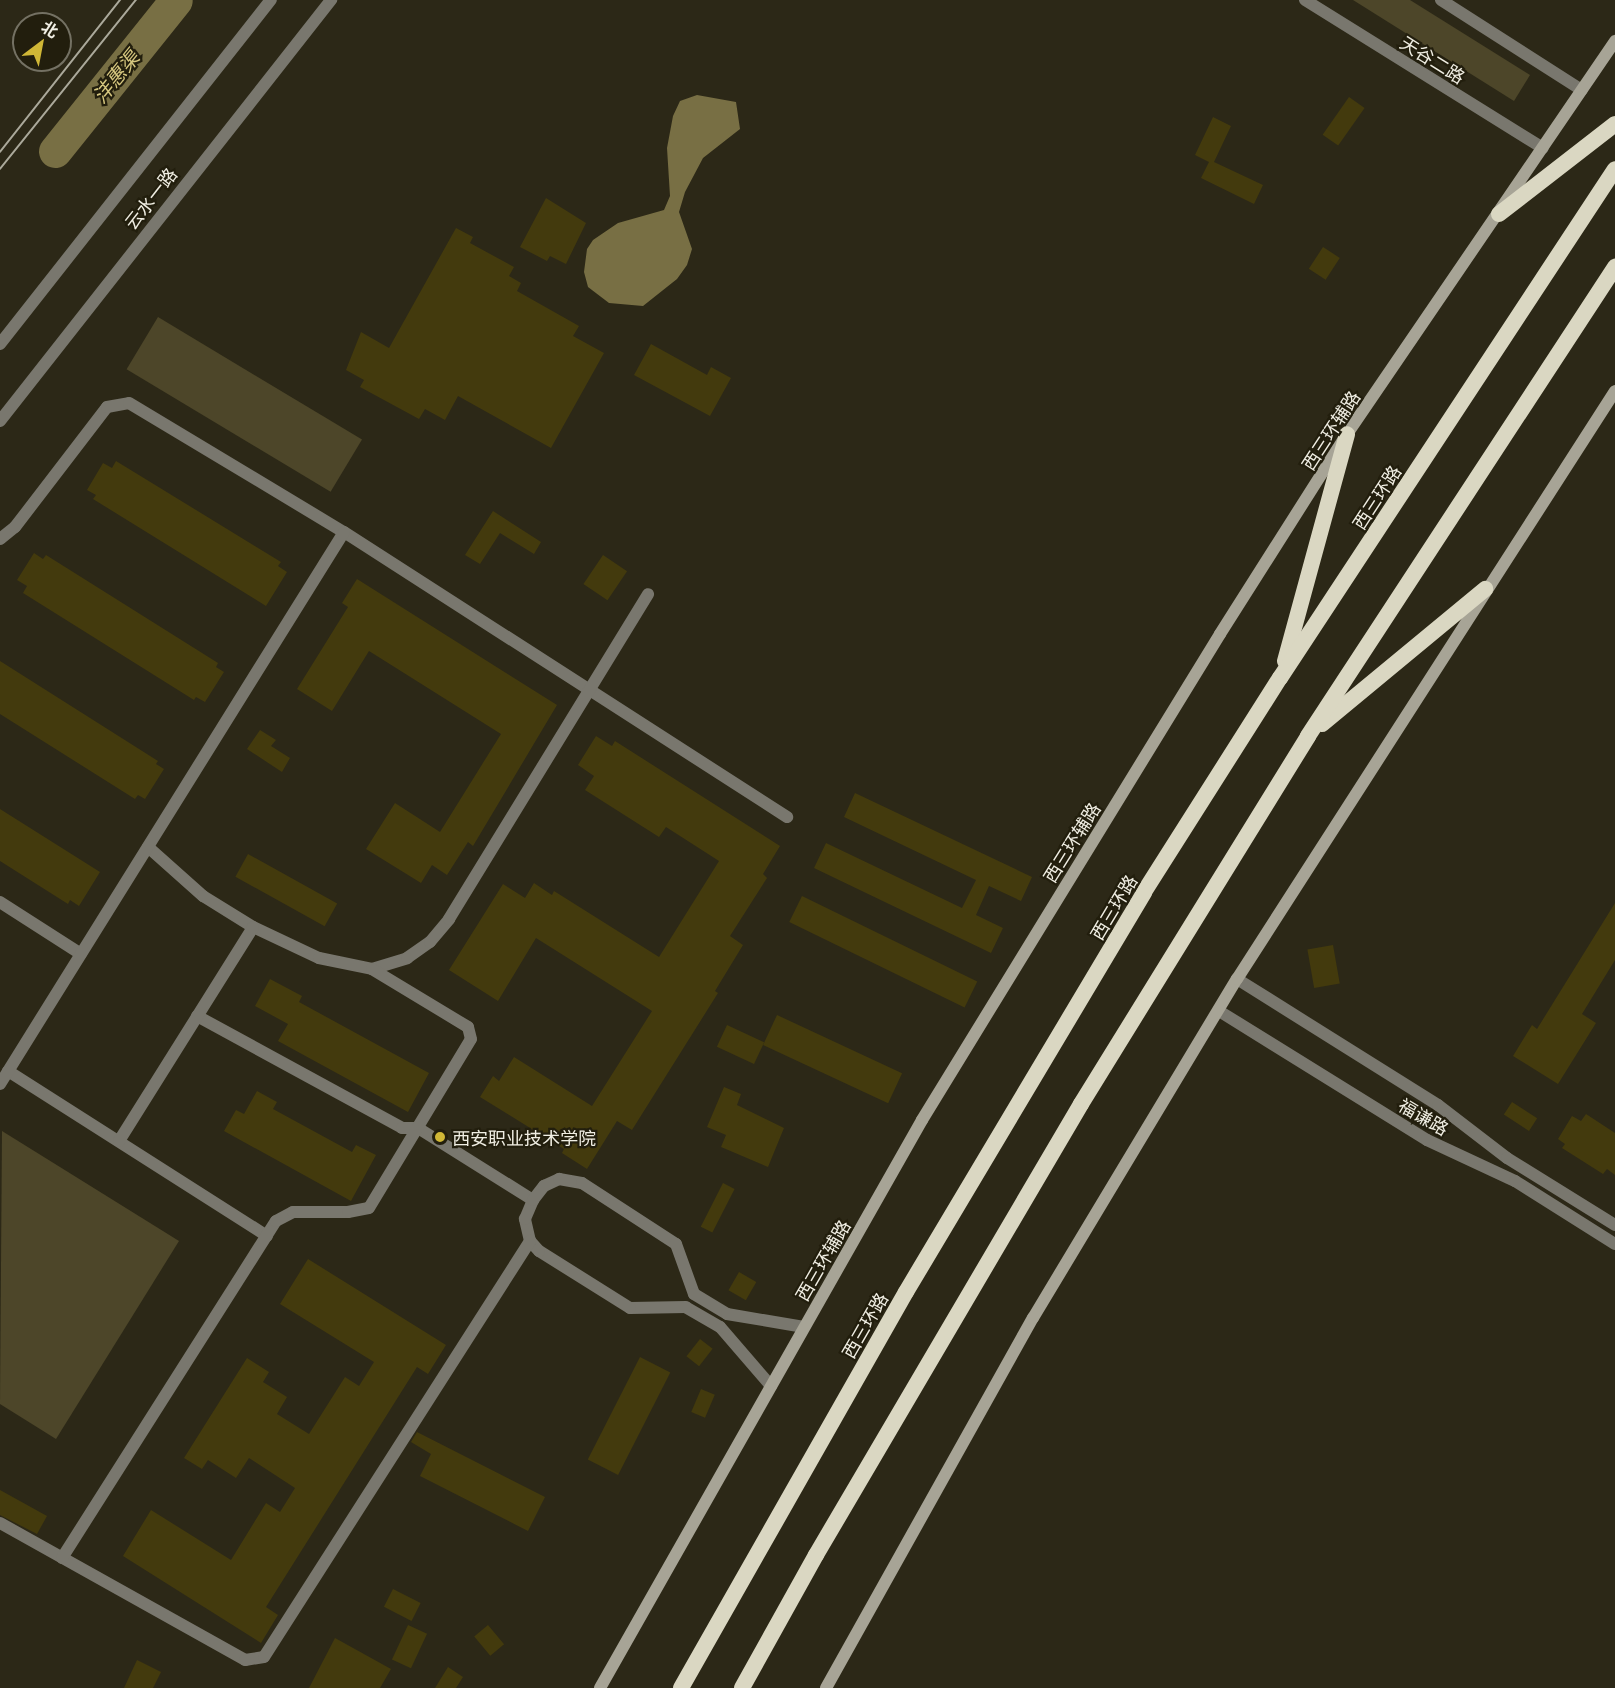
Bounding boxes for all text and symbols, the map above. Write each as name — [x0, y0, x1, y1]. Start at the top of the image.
north arrow — [12, 12, 72, 72]
text: 北 — [37, 14, 64, 43]
street label: 天谷二路 — [1397, 31, 1469, 87]
water label: 沣惠渠 — [87, 45, 143, 107]
street label: 云水一路 — [119, 163, 181, 233]
street label: 西三环辅路 — [1296, 386, 1364, 474]
street label: 西三环路 — [1347, 461, 1405, 533]
street label: 西三环辅路 — [1038, 798, 1104, 886]
street label: 西三环路 — [1085, 871, 1141, 943]
street label: 福谦路 — [1395, 1093, 1453, 1139]
place label: 西安职业技术学院 — [452, 1126, 596, 1148]
marker: 西安职业技术学院 — [433, 1130, 447, 1144]
street label: 西三环辅路 — [790, 1216, 854, 1304]
street label: 西三环路 — [837, 1288, 891, 1362]

